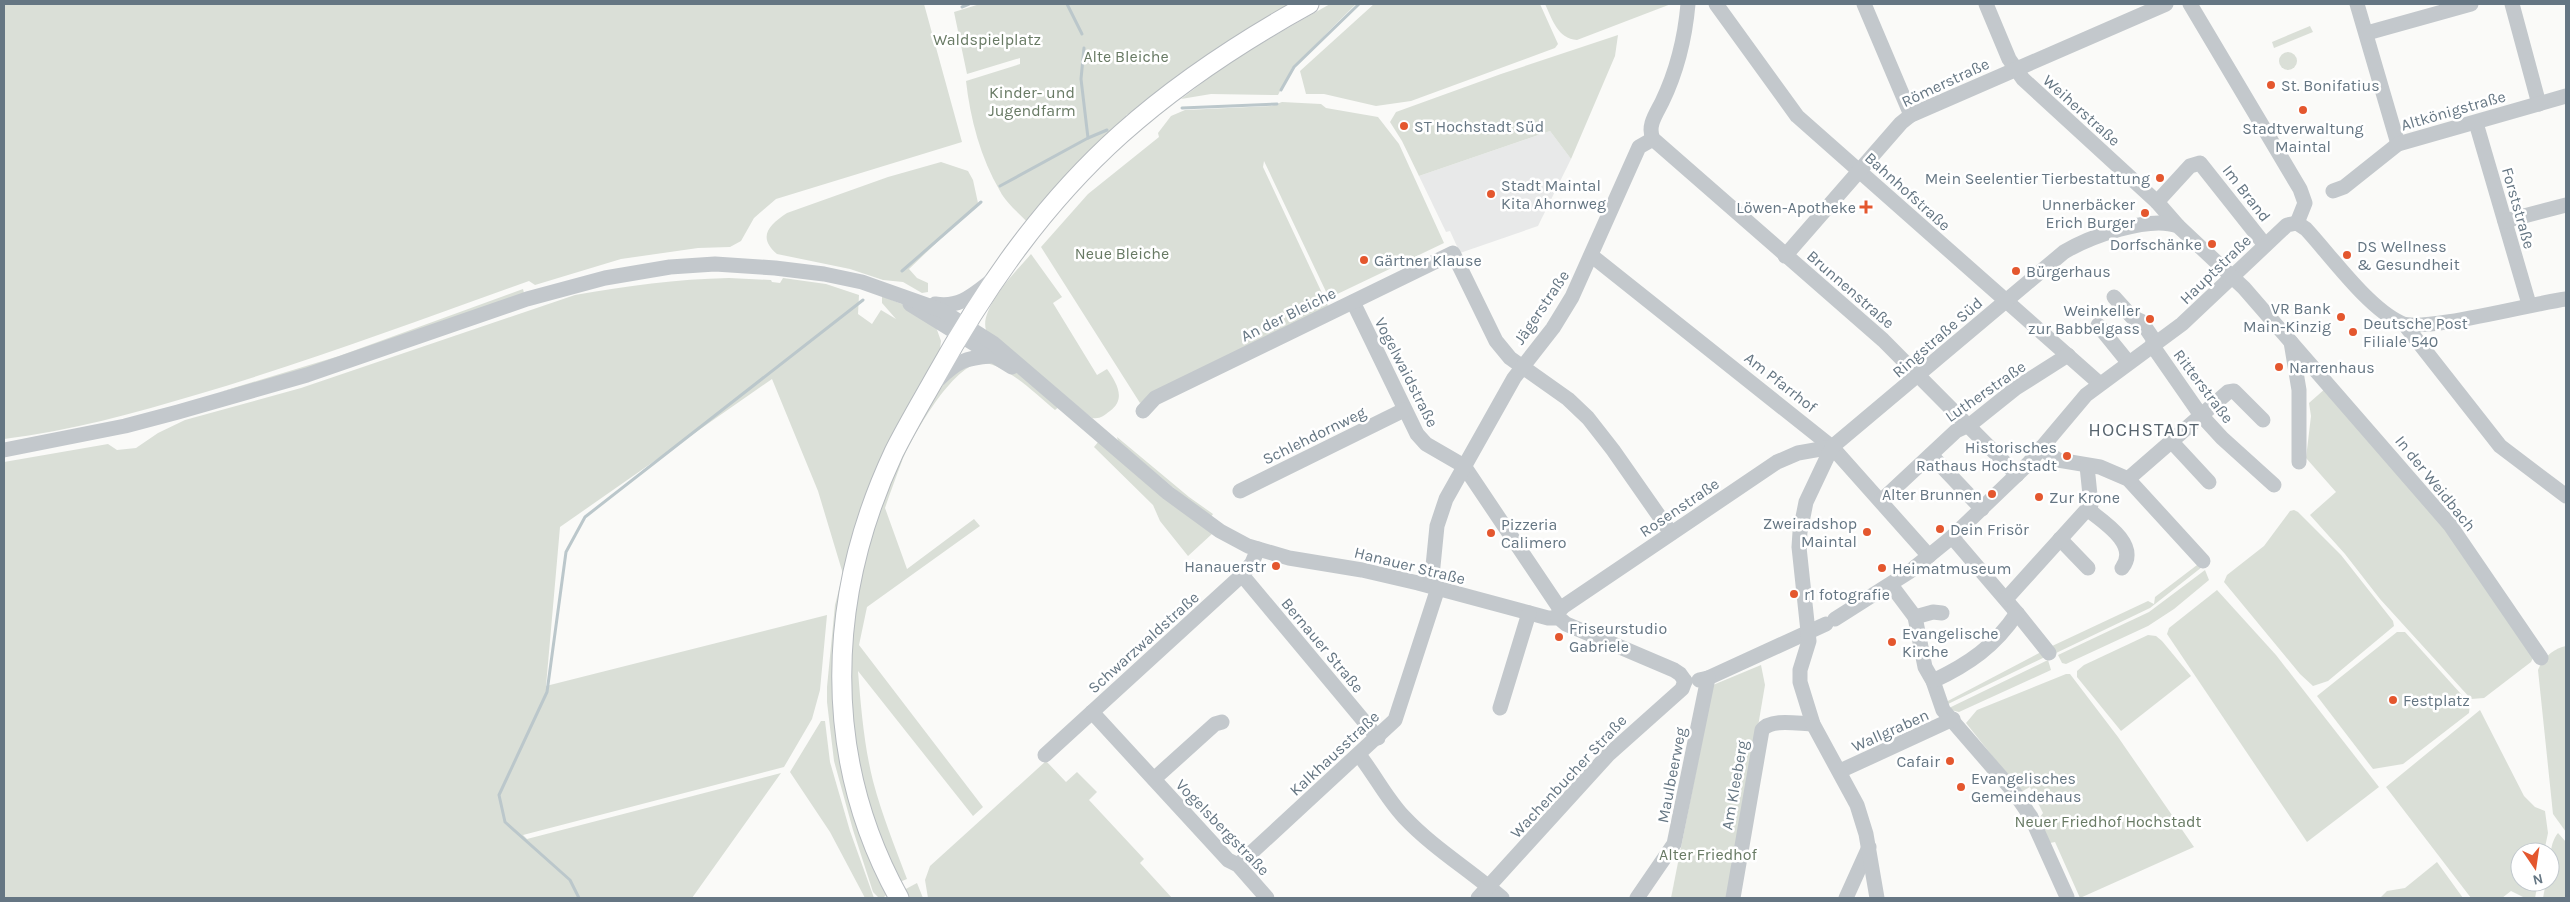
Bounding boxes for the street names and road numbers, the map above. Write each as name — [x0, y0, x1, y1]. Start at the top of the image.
street label: Römerstraße — [1898, 54, 1992, 111]
street label: Weiherstraße — [2039, 71, 2124, 150]
street label: Altkönigstraße — [2399, 86, 2508, 134]
street label: Bahnhofstraße — [1861, 148, 1954, 235]
street label: Im Brand — [2219, 161, 2275, 226]
street label: Forststraße — [2498, 165, 2539, 251]
street label: Hauptstraße — [2176, 231, 2255, 308]
street label: Brunnenstraße — [1803, 246, 1898, 333]
street label: Jägerstraße — [1510, 267, 1573, 348]
street label: An der Bleiche — [1238, 283, 1339, 346]
street label: Ringstraße Süd — [1888, 293, 1986, 382]
street label: Vogelwaidstraße — [1371, 314, 1442, 430]
street label: Ritterstraße — [2170, 346, 2238, 427]
street label: Am Pfarrhof — [1741, 348, 1821, 417]
street label: Lutherstraße — [1941, 357, 2029, 426]
street label: Schlehdornweg — [1260, 402, 1369, 469]
street label: In der Weidbach — [2391, 432, 2480, 535]
street label: Rosenstraße — [1636, 474, 1723, 541]
street label: Hanauer Straße — [1352, 543, 1467, 588]
street label: Schwarzwaldstraße — [1084, 588, 1203, 697]
street label: Bernauer Straße — [1277, 594, 1368, 697]
street label: Wallgraben — [1849, 705, 1932, 756]
street label: Kalkhausstraße — [1286, 707, 1383, 800]
street label: Wachenbucher Straße — [1506, 711, 1630, 842]
street label: Maulbeerweg — [1653, 726, 1690, 825]
street label: Am Kleeberg — [1717, 739, 1752, 831]
street label: Vogelsbergstraße — [1172, 775, 1273, 880]

